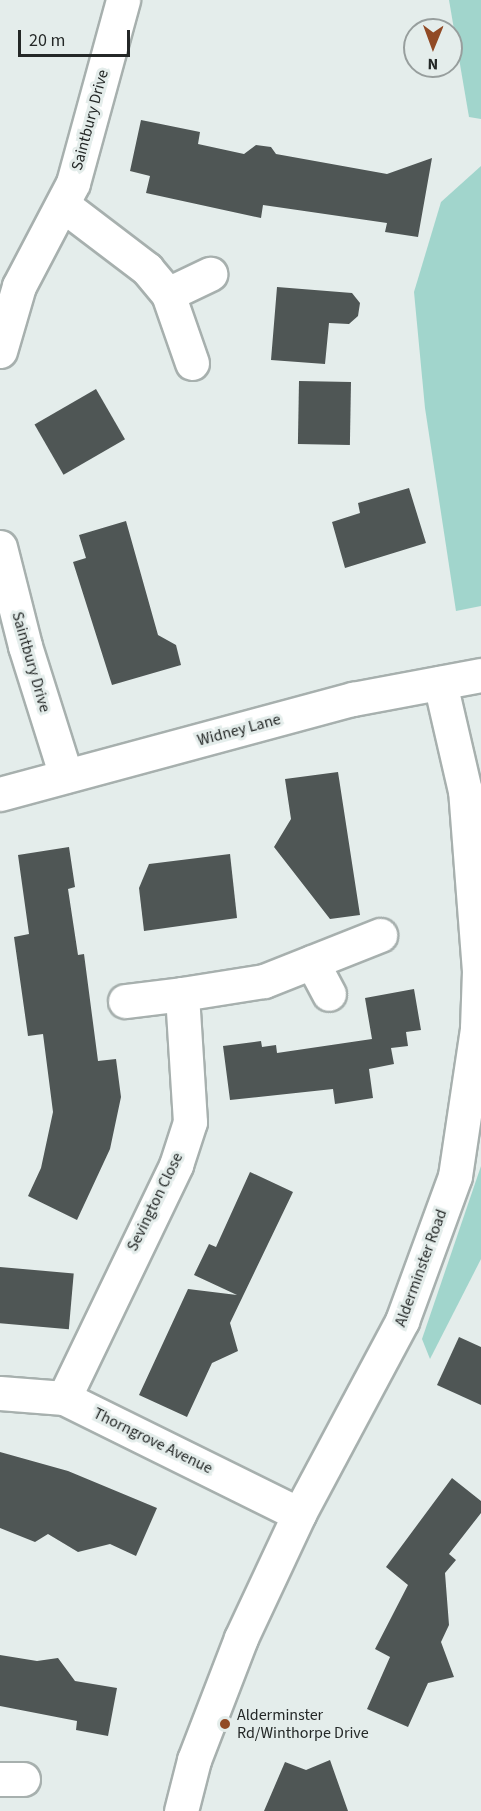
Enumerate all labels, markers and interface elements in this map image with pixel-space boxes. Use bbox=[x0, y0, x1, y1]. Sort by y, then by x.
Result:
scale bar bbox=[21, 18, 134, 56]
north arrow bbox=[403, 18, 463, 78]
text: 20 m bbox=[29, 28, 65, 53]
text: N bbox=[427, 53, 438, 75]
street label: Saintbury Drive bbox=[67, 67, 113, 173]
street label: Saintbury Drive bbox=[7, 610, 55, 714]
street label: Widney Lane bbox=[195, 710, 283, 750]
street label: Sevington Close bbox=[123, 1150, 187, 1254]
street label: Alderminster Road bbox=[391, 1207, 451, 1329]
street label: Thorngrove Avenue bbox=[90, 1404, 216, 1478]
place label: Alderminster Rd/Winthorpe Drive bbox=[237, 1705, 369, 1743]
marker: Alderminster Rd/Winthorpe Drive bbox=[218, 1717, 232, 1731]

